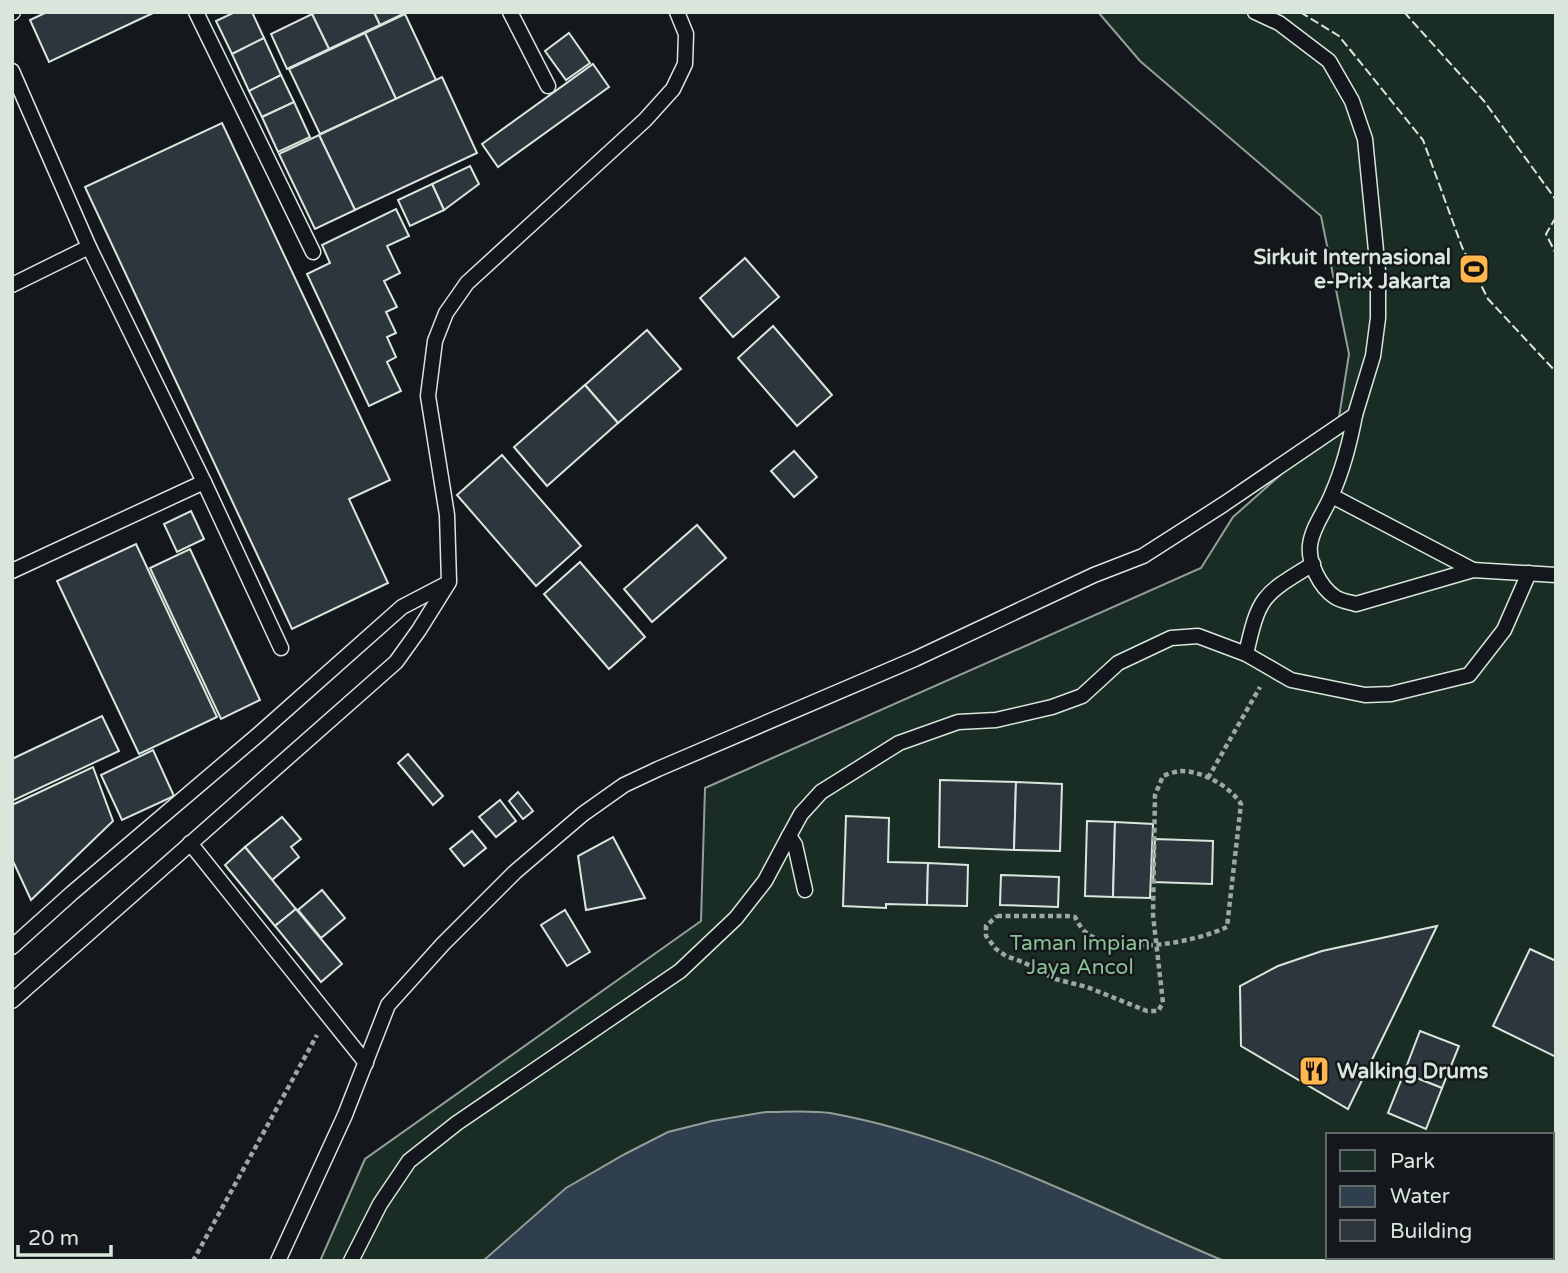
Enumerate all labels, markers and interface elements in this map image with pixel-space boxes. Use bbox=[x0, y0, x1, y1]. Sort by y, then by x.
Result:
place label: Sirkuit Internasional e-Prix Jakarta bbox=[1253, 245, 1451, 294]
sports icon: Sirkuit Internasional e-Prix Jakarta bbox=[1457, 252, 1491, 286]
park label: Taman Impian Jaya Ancol bbox=[1010, 931, 1150, 980]
restaurant icon: Walking Drums bbox=[1297, 1054, 1331, 1088]
place label: Walking Drums bbox=[1337, 1059, 1488, 1084]
legend bbox=[1326, 1133, 1554, 1259]
text: Park bbox=[1390, 1149, 1435, 1174]
text: Water bbox=[1390, 1184, 1450, 1209]
scale bar bbox=[18, 1214, 110, 1258]
text: Building bbox=[1390, 1219, 1472, 1244]
text: 20 m bbox=[28, 1226, 79, 1251]

